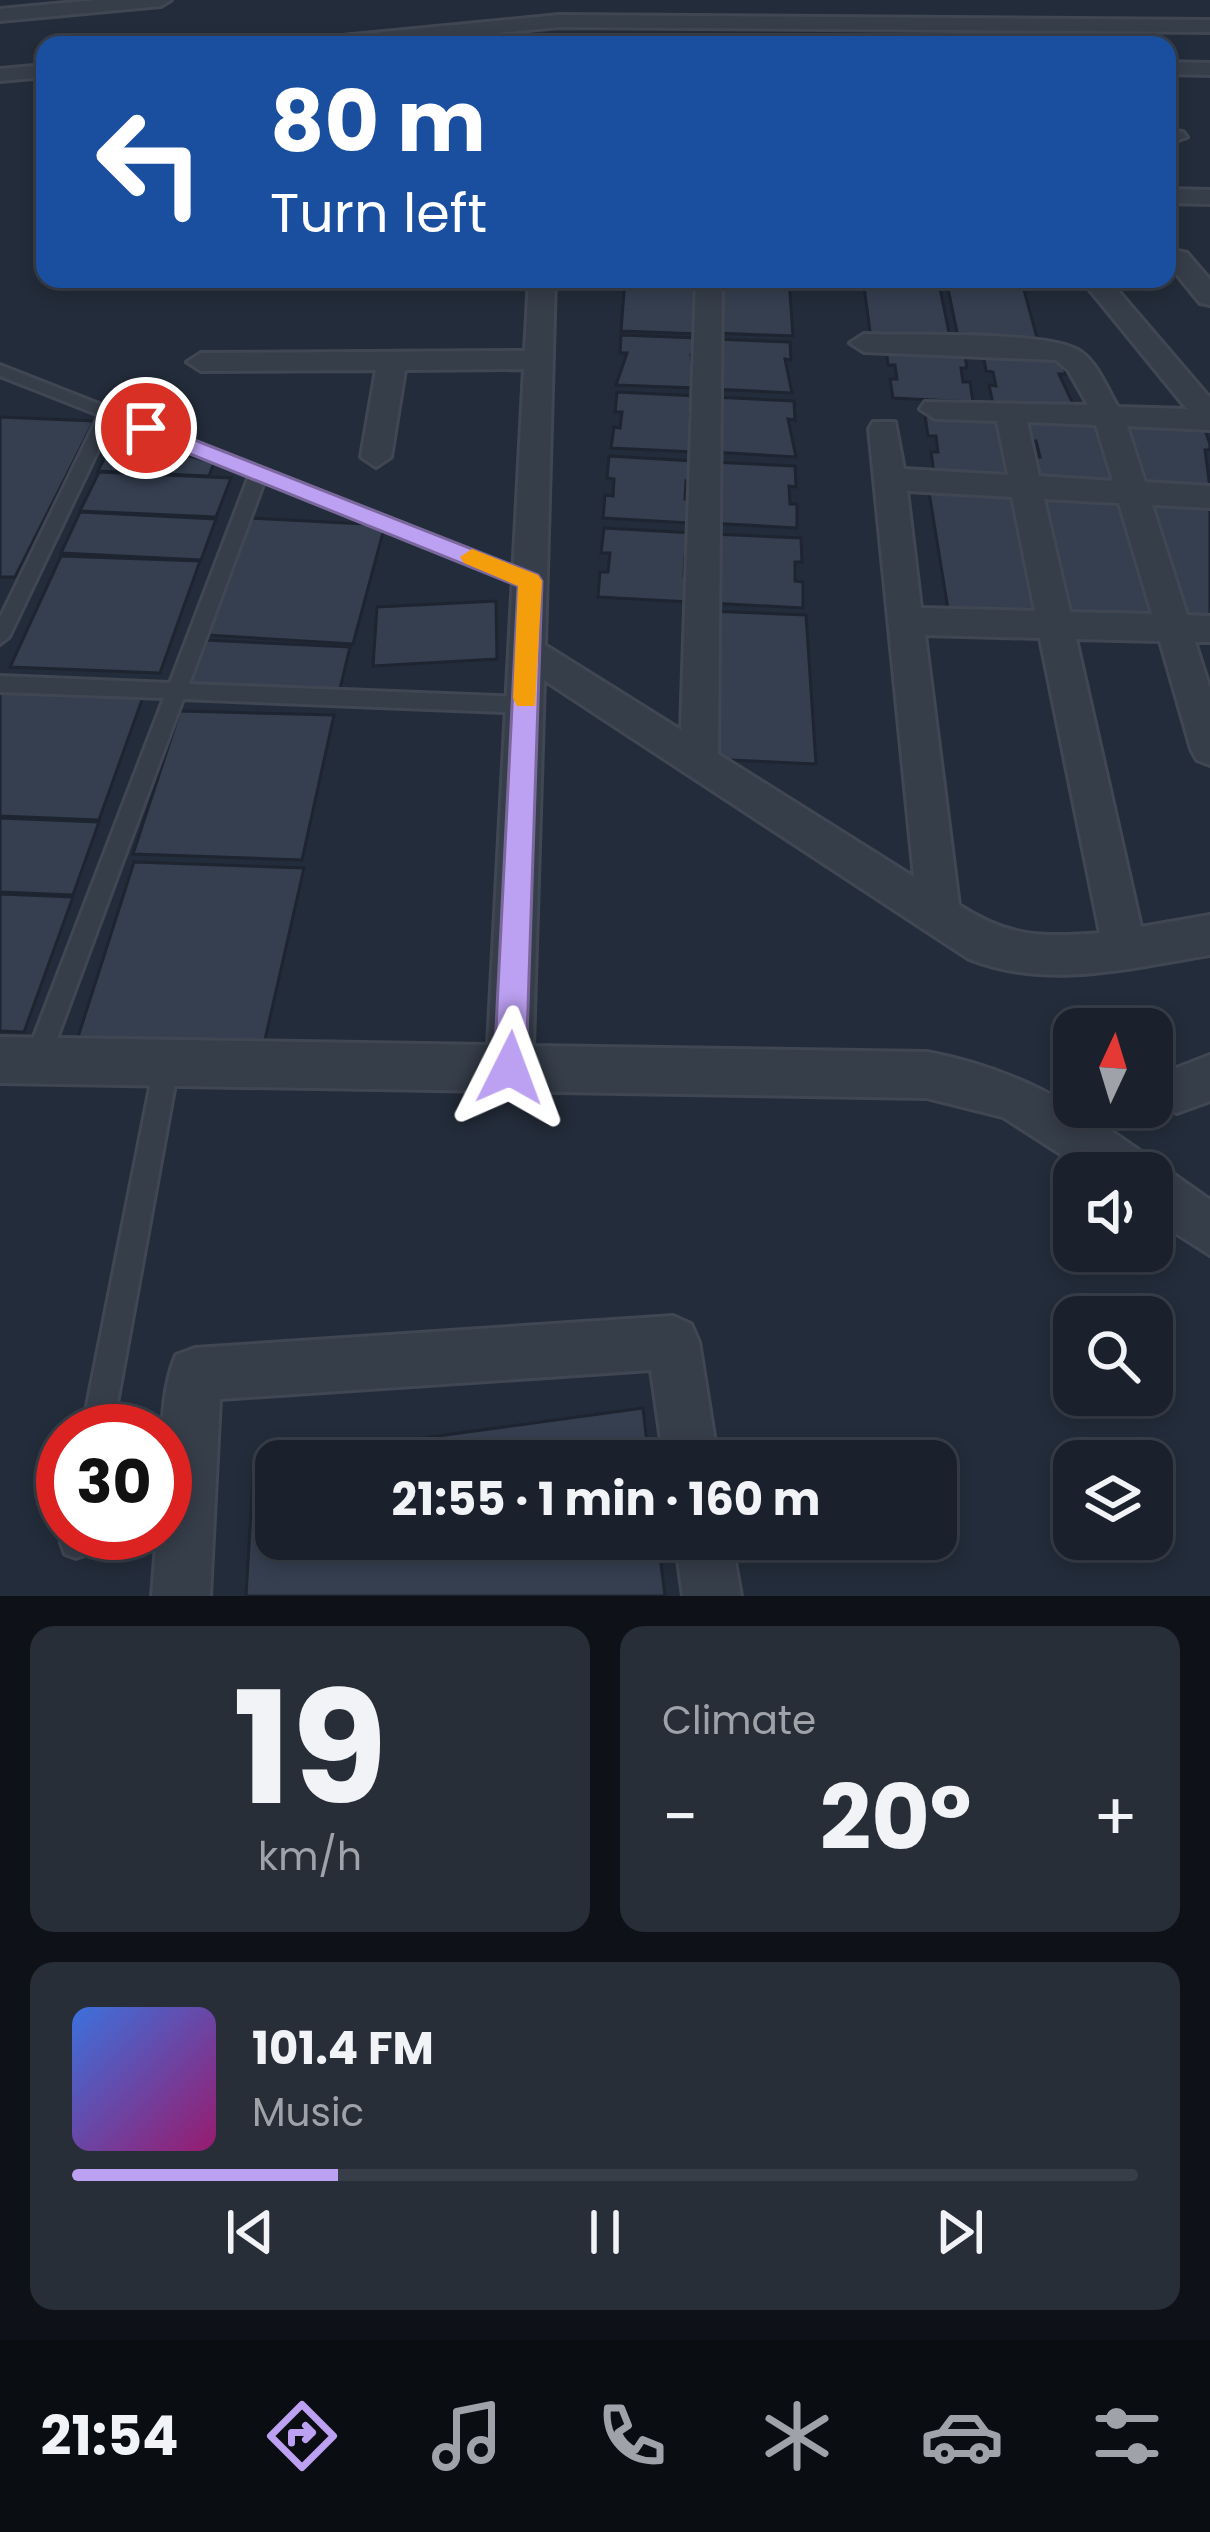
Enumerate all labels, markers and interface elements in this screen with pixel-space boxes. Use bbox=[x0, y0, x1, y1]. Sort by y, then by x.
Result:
text: 80 m bbox=[270, 63, 486, 180]
icon: left bbox=[72, 84, 228, 240]
text: Turn left bbox=[270, 175, 487, 251]
pin bbox=[95, 377, 197, 479]
icon: arrive bbox=[113, 395, 179, 461]
position arrow bbox=[447, 1005, 573, 1131]
north arrow bbox=[1053, 1008, 1173, 1128]
map controls bbox=[1053, 1008, 1173, 1560]
button: sound bbox=[1053, 1152, 1173, 1272]
button: search bbox=[1053, 1296, 1173, 1416]
speed limit sign: 30 bbox=[36, 1404, 192, 1560]
button: layers bbox=[1053, 1440, 1173, 1560]
text: 21:55 · 1 min · 160 m bbox=[392, 1468, 820, 1531]
text: 19 bbox=[233, 1639, 387, 1858]
text: Climate bbox=[662, 1693, 816, 1748]
text: 20° bbox=[820, 1754, 972, 1881]
text: − bbox=[662, 1771, 698, 1863]
text: + bbox=[1093, 1771, 1138, 1863]
text: km/h bbox=[258, 1829, 362, 1884]
text: 101.4 FM bbox=[252, 2017, 434, 2080]
text: Music bbox=[252, 2085, 364, 2140]
icon: previous bbox=[217, 2199, 283, 2265]
icon: pause bbox=[572, 2199, 638, 2265]
icon: next bbox=[927, 2199, 993, 2265]
icon: directions bbox=[260, 2394, 344, 2478]
icon: music bbox=[425, 2394, 509, 2478]
icon: phone bbox=[590, 2394, 674, 2478]
icon: climate bbox=[755, 2394, 839, 2478]
icon: car bbox=[920, 2394, 1004, 2478]
icon: filters bbox=[1085, 2394, 1169, 2478]
text: 21:54 bbox=[41, 2398, 179, 2474]

